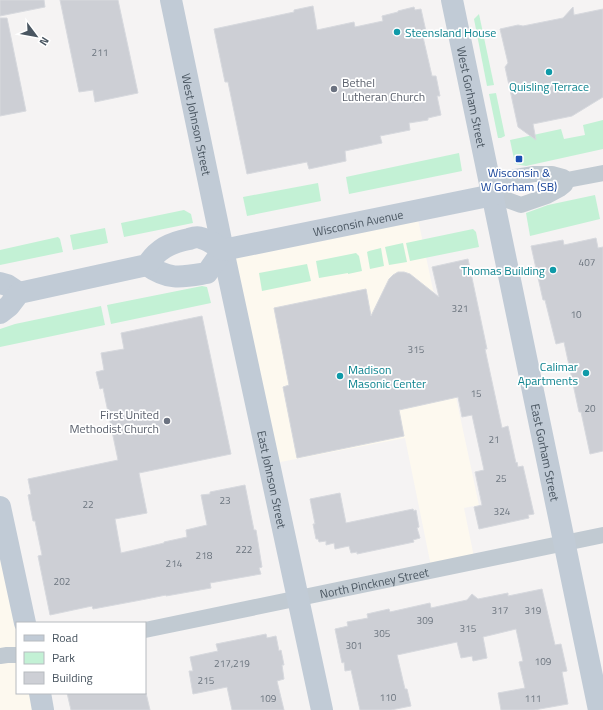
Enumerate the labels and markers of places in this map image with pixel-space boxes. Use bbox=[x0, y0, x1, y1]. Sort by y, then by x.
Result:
place label: Steensland House bbox=[405, 23, 496, 42]
marker: Steensland House bbox=[392, 27, 402, 37]
marker: Quisling Terrace bbox=[544, 67, 554, 77]
place label: Bethel Lutheran Church bbox=[342, 73, 425, 106]
place label: Quisling Terrace bbox=[509, 77, 589, 96]
marker: Bethel Lutheran Church bbox=[329, 84, 339, 94]
marker: Wisconsin & W Gorham (SB) bbox=[514, 154, 524, 164]
place label: Wisconsin & W Gorham (SB) bbox=[481, 163, 557, 196]
place label: Thomas Building bbox=[461, 261, 545, 280]
marker: Thomas Building bbox=[548, 265, 558, 275]
place label: Calimar Apartments bbox=[518, 357, 578, 390]
place label: Madison Masonic Center bbox=[348, 360, 426, 393]
marker: Calimar Apartments bbox=[581, 368, 591, 378]
marker: Madison Masonic Center bbox=[335, 371, 345, 381]
place label: First United Methodist Church bbox=[70, 405, 159, 438]
marker: First United Methodist Church bbox=[162, 416, 172, 426]

